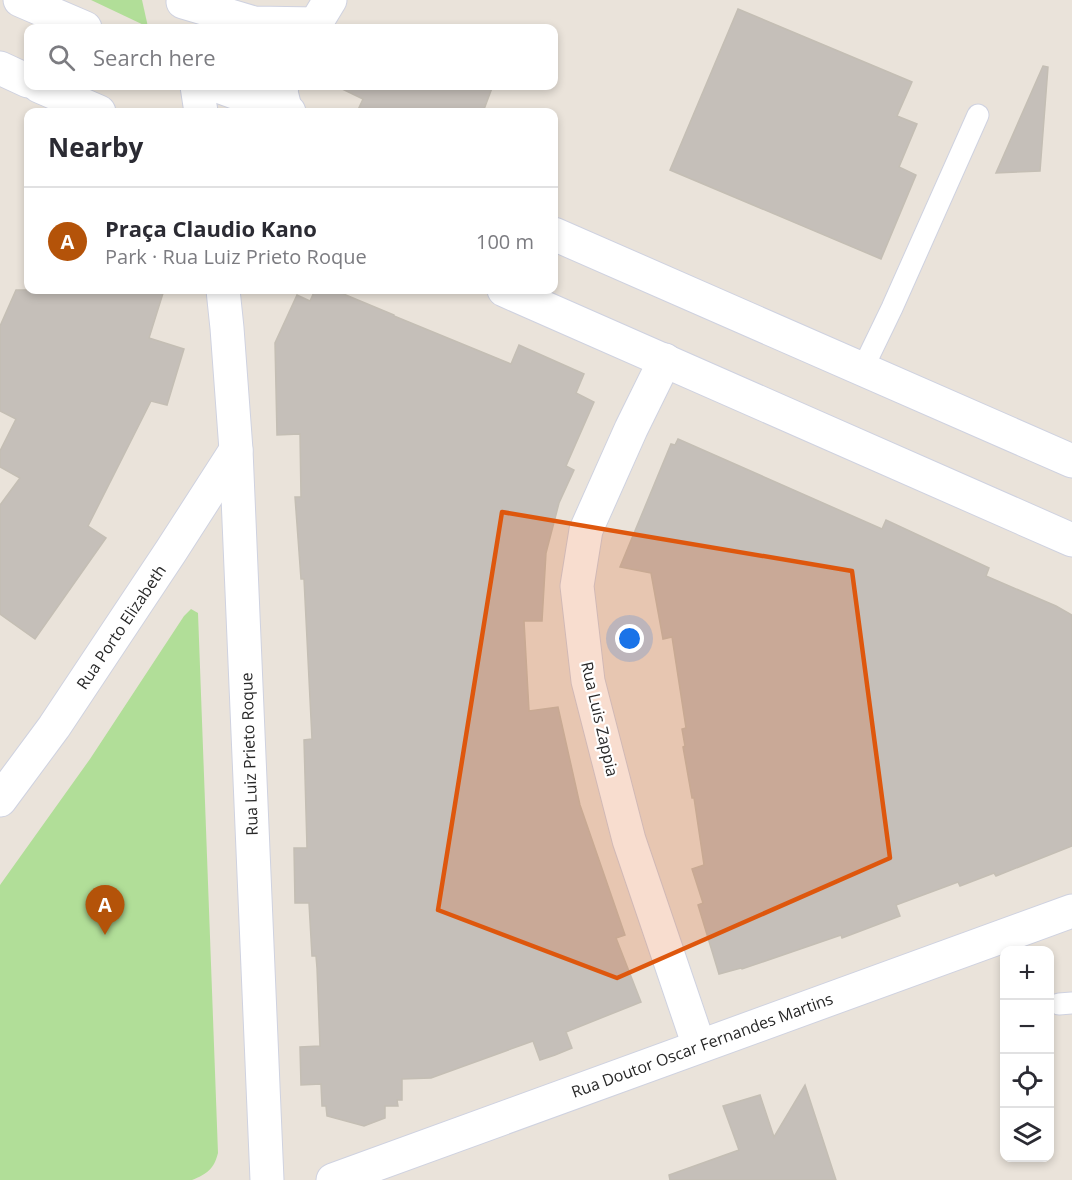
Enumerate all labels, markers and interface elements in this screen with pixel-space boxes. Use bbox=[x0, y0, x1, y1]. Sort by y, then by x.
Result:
search box bbox=[24, 24, 558, 90]
icon: search bbox=[45, 41, 78, 74]
text: Search here bbox=[93, 42, 216, 72]
text: Nearby bbox=[48, 129, 143, 165]
text: Praça Claudio Kano bbox=[105, 213, 317, 243]
text: A bbox=[61, 228, 74, 255]
text: 100 m bbox=[476, 228, 534, 255]
text: Park · Rua Luiz Prieto Roque bbox=[105, 243, 367, 270]
street label: Rua Porto Elizabeth bbox=[71, 560, 171, 694]
your location bbox=[615, 624, 644, 653]
street label: Rua Luis Zappia bbox=[576, 659, 624, 779]
street label: Rua Luiz Prieto Roque bbox=[235, 672, 263, 836]
pin: A bbox=[86, 886, 124, 935]
map controls bbox=[1000, 946, 1054, 1162]
button: + bbox=[1000, 946, 1054, 1000]
street label: Rua Doutor Oscar Fernandes Martins bbox=[568, 987, 836, 1103]
button: − bbox=[1000, 1000, 1054, 1054]
button: locate bbox=[1000, 1054, 1054, 1108]
button: layers bbox=[1000, 1108, 1054, 1162]

